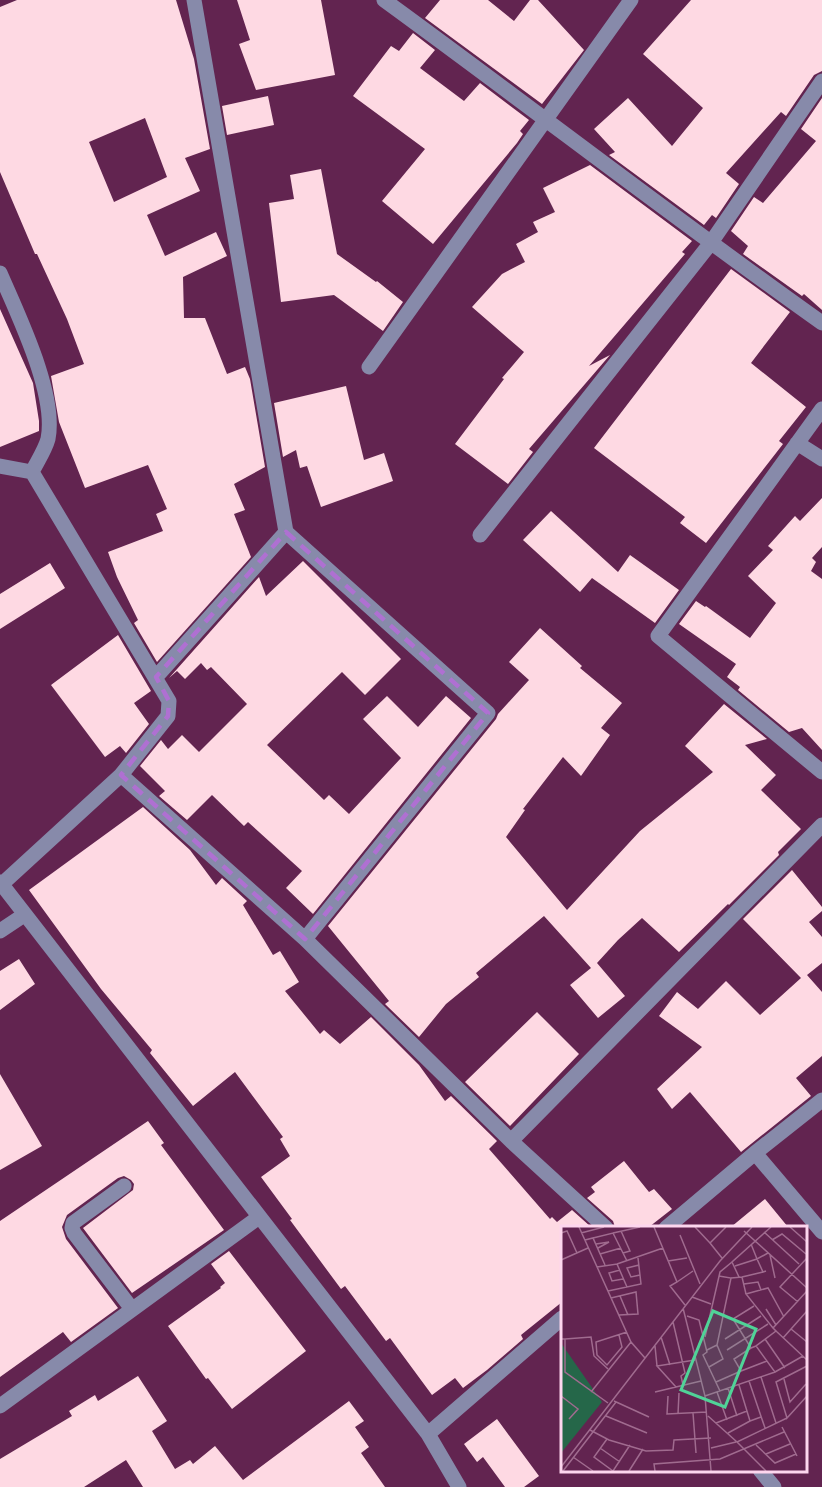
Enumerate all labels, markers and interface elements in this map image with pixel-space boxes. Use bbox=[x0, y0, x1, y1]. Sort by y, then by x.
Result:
inset map bbox=[561, 1226, 807, 1472]

